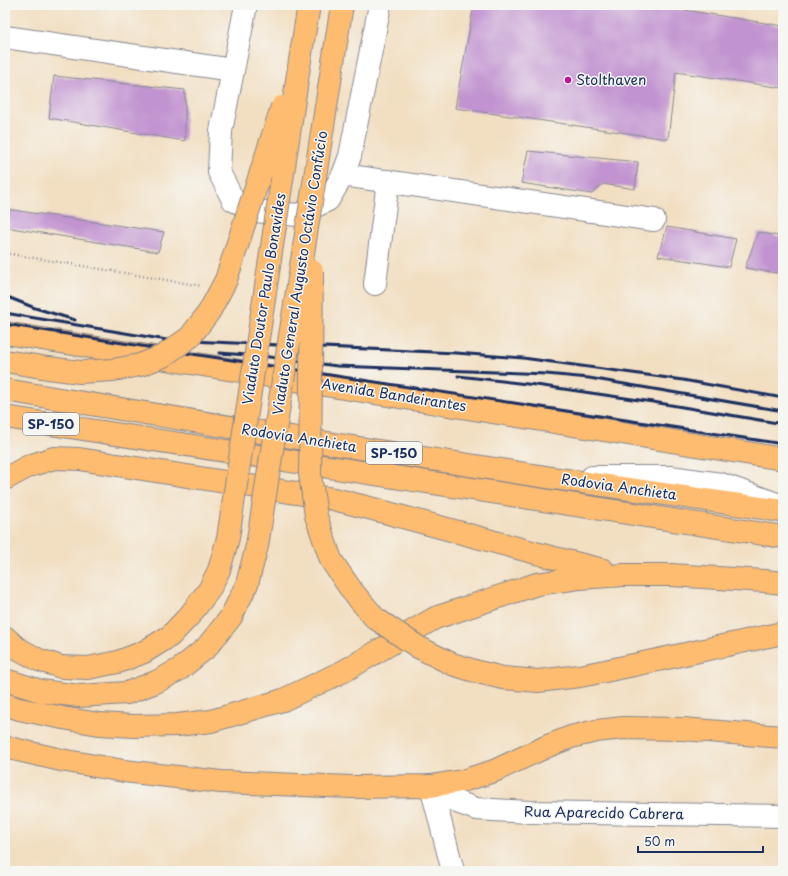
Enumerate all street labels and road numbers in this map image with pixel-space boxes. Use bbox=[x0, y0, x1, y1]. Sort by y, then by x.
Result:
street label: Viaduto General Augusto Octávio Confúcio bbox=[267, 129, 332, 417]
street label: Viaduto Doutor Paulo Bonavides bbox=[236, 192, 291, 406]
street label: Avenida Bandeirantes bbox=[320, 373, 468, 416]
road number: SP-150 bbox=[23, 413, 79, 435]
street label: Rodovia Anchieta bbox=[240, 418, 359, 457]
road number: SP-150 bbox=[366, 442, 422, 464]
street label: Rodovia Anchieta bbox=[560, 468, 679, 505]
street label: Rua Aparecido Cabrera bbox=[524, 801, 685, 824]

